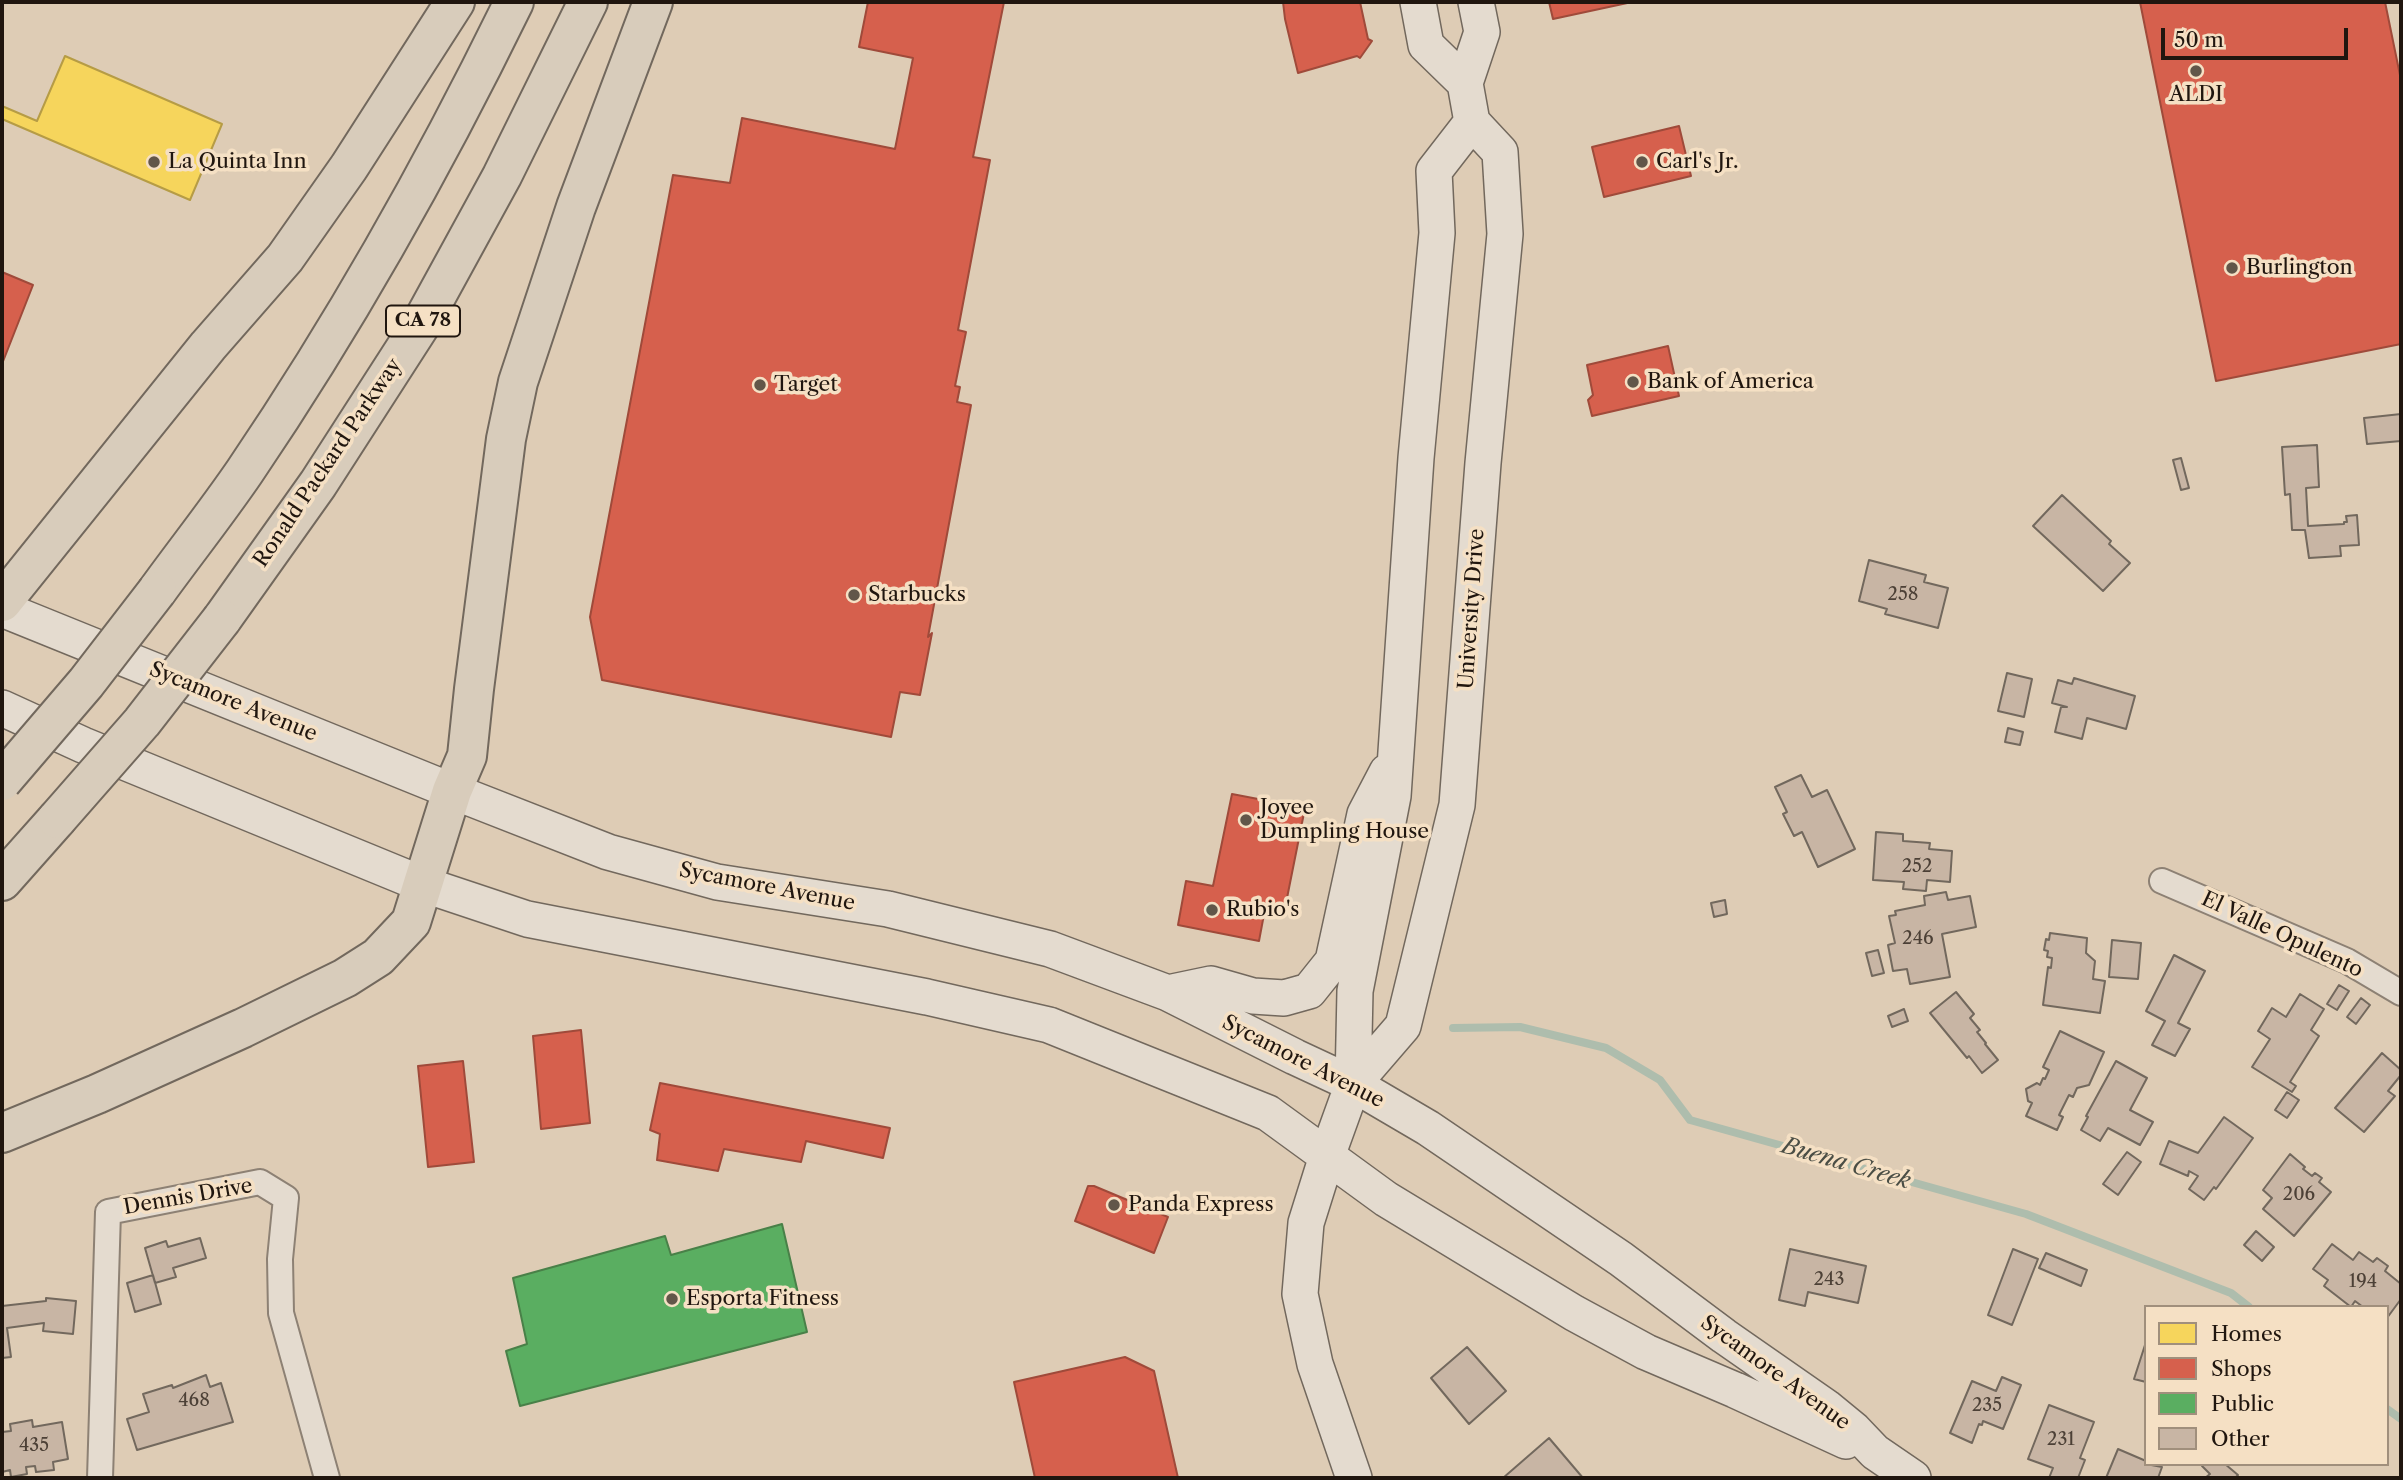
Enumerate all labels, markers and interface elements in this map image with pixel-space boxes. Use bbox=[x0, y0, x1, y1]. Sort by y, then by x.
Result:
scale bar bbox=[2165, 14, 2352, 58]
text: 50 m bbox=[2174, 27, 2224, 52]
marker: ALDI bbox=[2188, 63, 2204, 79]
place label: ALDI bbox=[2169, 82, 2223, 108]
place label: La Quinta Inn bbox=[168, 149, 307, 175]
place label: Carl's Jr. bbox=[1656, 149, 1739, 175]
marker: La Quinta Inn bbox=[146, 154, 162, 170]
marker: Carl's Jr. bbox=[1634, 154, 1650, 170]
place label: Burlington bbox=[2246, 255, 2353, 281]
marker: Burlington bbox=[2224, 260, 2240, 276]
road number: CA 78 bbox=[386, 306, 460, 336]
street label: Ronald Packard Parkway bbox=[249, 354, 407, 572]
place label: Bank of America bbox=[1647, 369, 1814, 395]
place label: Target bbox=[774, 372, 838, 398]
marker: Bank of America bbox=[1625, 374, 1641, 390]
marker: Target bbox=[752, 377, 768, 393]
street label: University Drive bbox=[1454, 528, 1490, 690]
place label: Starbucks bbox=[868, 582, 966, 608]
house number: 258 bbox=[1888, 584, 1918, 606]
marker: Starbucks bbox=[846, 587, 862, 603]
street label: Sycamore Avenue bbox=[145, 657, 321, 747]
place label: Joyee Dumpling House bbox=[1260, 795, 1429, 845]
marker: Joyee Dumpling House bbox=[1238, 812, 1254, 828]
house number: 252 bbox=[1902, 856, 1932, 878]
street label: Sycamore Avenue bbox=[677, 858, 857, 916]
street label: El Valle Opulento bbox=[2197, 887, 2367, 983]
place label: Rubio's bbox=[1226, 897, 1299, 923]
marker: Rubio's bbox=[1204, 902, 1220, 918]
house number: 246 bbox=[1902, 928, 1934, 950]
street label: Sycamore Avenue bbox=[1218, 1010, 1388, 1114]
water label: Buena Creek bbox=[1778, 1132, 1914, 1196]
street label: Dennis Drive bbox=[121, 1173, 255, 1221]
house number: 206 bbox=[2283, 1184, 2315, 1206]
place label: Panda Express bbox=[1128, 1192, 1274, 1218]
marker: Panda Express bbox=[1106, 1197, 1122, 1213]
house number: 243 bbox=[1814, 1269, 1844, 1291]
house number: 194 bbox=[2349, 1271, 2377, 1293]
place label: Esporta Fitness bbox=[686, 1286, 839, 1312]
marker: Esporta Fitness bbox=[664, 1291, 680, 1307]
legend bbox=[2144, 1305, 2389, 1466]
street label: Sycamore Avenue bbox=[1695, 1310, 1855, 1436]
text: Homes bbox=[2211, 1321, 2282, 1346]
text: Shops bbox=[2211, 1356, 2272, 1381]
house number: 468 bbox=[178, 1390, 210, 1412]
text: Public bbox=[2211, 1391, 2274, 1416]
house number: 235 bbox=[1972, 1395, 2002, 1417]
text: Other bbox=[2211, 1426, 2270, 1451]
house number: 231 bbox=[2047, 1429, 2075, 1451]
house number: 435 bbox=[19, 1435, 49, 1457]

